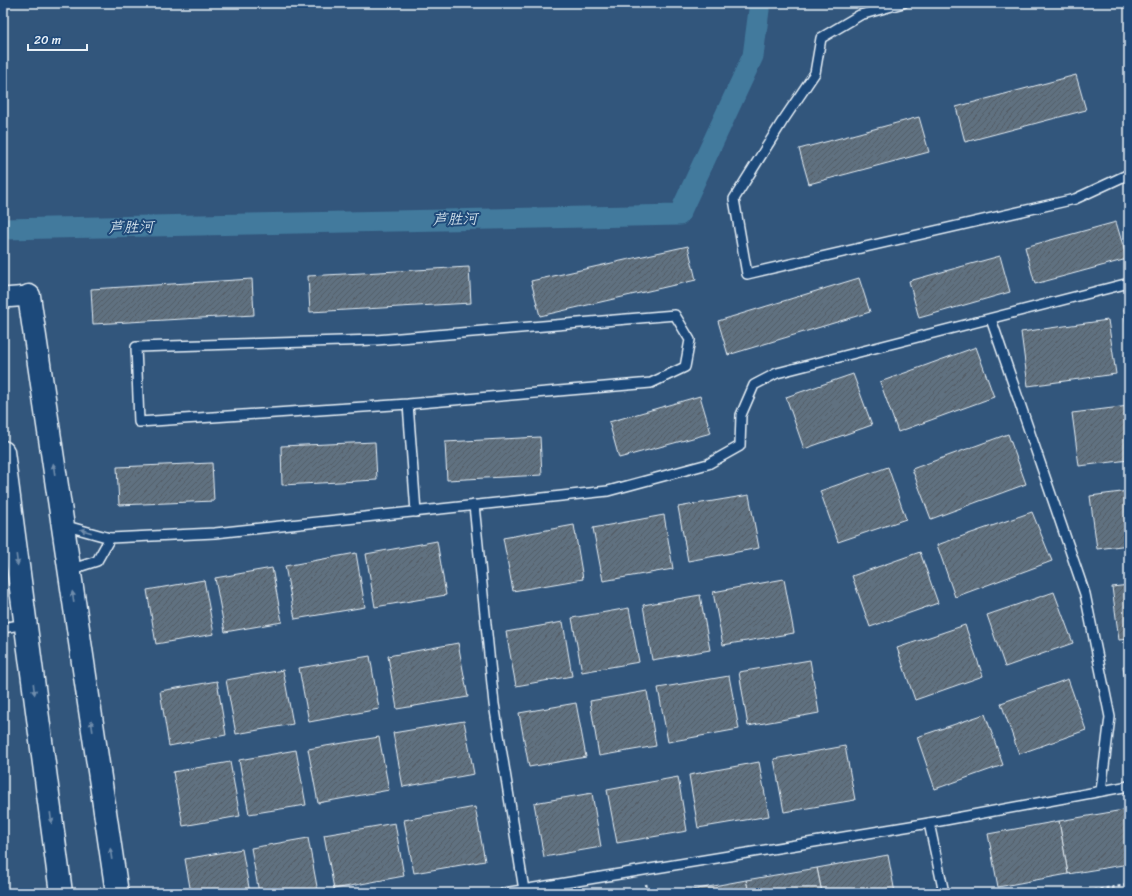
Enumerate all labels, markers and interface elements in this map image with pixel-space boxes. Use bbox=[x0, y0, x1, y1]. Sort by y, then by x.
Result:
scale bar bbox=[28, 26, 87, 52]
text: 20 m bbox=[34, 29, 61, 51]
water label: 芦胜河 bbox=[432, 206, 481, 232]
water label: 芦胜河 bbox=[108, 214, 157, 240]
one-way arrow bbox=[51, 463, 57, 475]
one-way arrow bbox=[80, 528, 93, 534]
one-way arrow bbox=[14, 554, 20, 566]
one-way arrow bbox=[70, 591, 76, 603]
one-way arrow bbox=[31, 683, 37, 695]
one-way arrow bbox=[89, 720, 95, 732]
one-way arrow bbox=[48, 812, 54, 824]
one-way arrow bbox=[108, 848, 114, 860]

